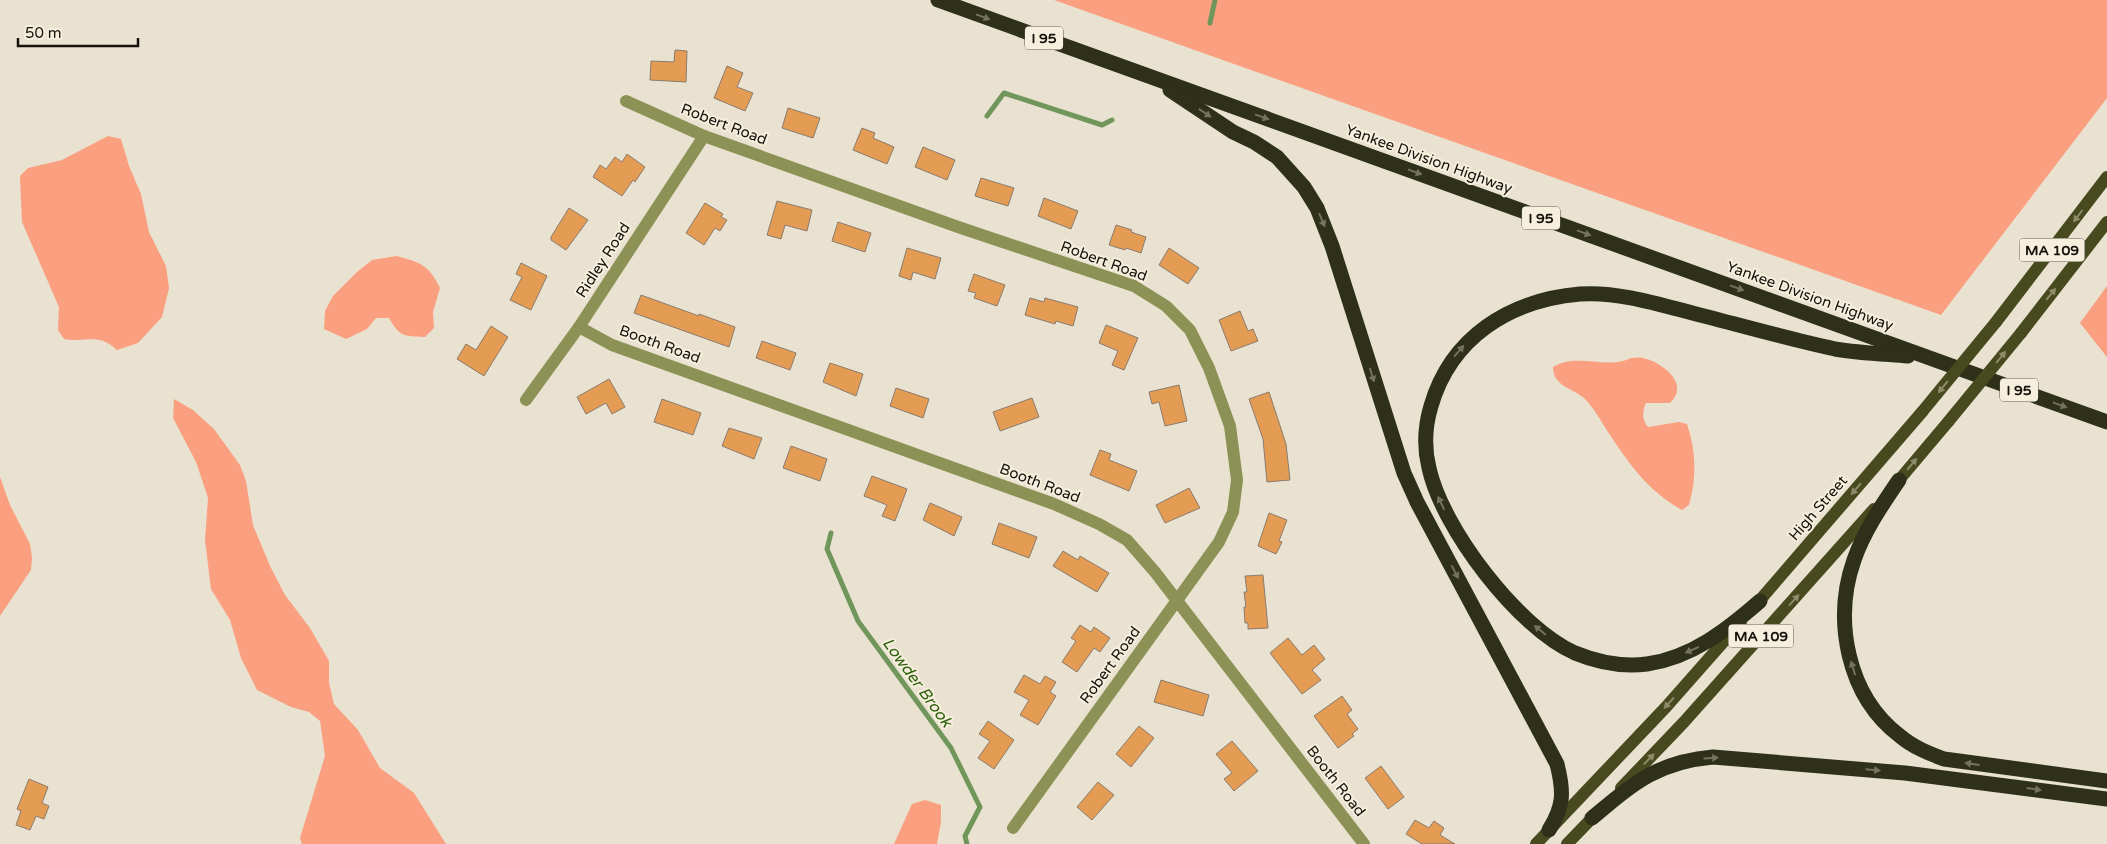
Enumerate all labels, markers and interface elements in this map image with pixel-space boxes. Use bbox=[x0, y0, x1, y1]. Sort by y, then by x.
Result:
one-way arrow bbox=[976, 14, 991, 21]
scale bar bbox=[18, 15, 138, 47]
text: 50 m bbox=[25, 24, 62, 42]
road number: I 95 bbox=[1025, 26, 1063, 49]
street label: Robert Road bbox=[678, 99, 770, 149]
one-way arrow bbox=[1199, 108, 1212, 118]
one-way arrow bbox=[1255, 113, 1270, 121]
street label: Yankee Division Highway bbox=[1343, 120, 1515, 198]
one-way arrow bbox=[1407, 169, 1422, 176]
road number: I 95 bbox=[1522, 207, 1560, 230]
one-way arrow bbox=[2073, 209, 2083, 223]
one-way arrow bbox=[1319, 213, 1327, 227]
street label: Ridley Road bbox=[572, 219, 634, 301]
one-way arrow bbox=[1577, 229, 1592, 237]
street label: Robert Road bbox=[1058, 237, 1150, 285]
road number: MA 109 bbox=[2020, 238, 2084, 262]
street label: Yankee Division Highway bbox=[1724, 257, 1896, 335]
one-way arrow bbox=[1730, 284, 1745, 292]
one-way arrow bbox=[2046, 288, 2057, 301]
street label: Booth Road bbox=[617, 321, 703, 367]
one-way arrow bbox=[1453, 345, 1465, 357]
one-way arrow bbox=[1995, 351, 2006, 363]
one-way arrow bbox=[1369, 367, 1377, 382]
road number: I 95 bbox=[2000, 378, 2038, 402]
one-way arrow bbox=[1938, 380, 1949, 393]
one-way arrow bbox=[2053, 401, 2068, 409]
one-way arrow bbox=[1907, 458, 1918, 471]
street label: Booth Road bbox=[997, 459, 1083, 507]
street label: High Street bbox=[1785, 472, 1851, 544]
one-way arrow bbox=[1851, 483, 1862, 495]
one-way arrow bbox=[1437, 496, 1445, 510]
one-way arrow bbox=[1451, 565, 1459, 579]
one-way arrow bbox=[1788, 594, 1800, 606]
street label: Robert Road bbox=[1076, 623, 1144, 707]
road number: MA 109 bbox=[1728, 624, 1794, 648]
one-way arrow bbox=[1534, 625, 1547, 636]
water label: Lowder Brook bbox=[878, 634, 957, 732]
one-way arrow bbox=[1685, 646, 1699, 654]
one-way arrow bbox=[1848, 660, 1856, 675]
one-way arrow bbox=[1663, 697, 1675, 709]
street label: Booth Road bbox=[1303, 742, 1369, 820]
one-way arrow bbox=[1643, 753, 1655, 765]
one-way arrow bbox=[1703, 753, 1719, 761]
one-way arrow bbox=[1964, 760, 1980, 768]
one-way arrow bbox=[1865, 766, 1881, 774]
one-way arrow bbox=[2026, 786, 2042, 794]

